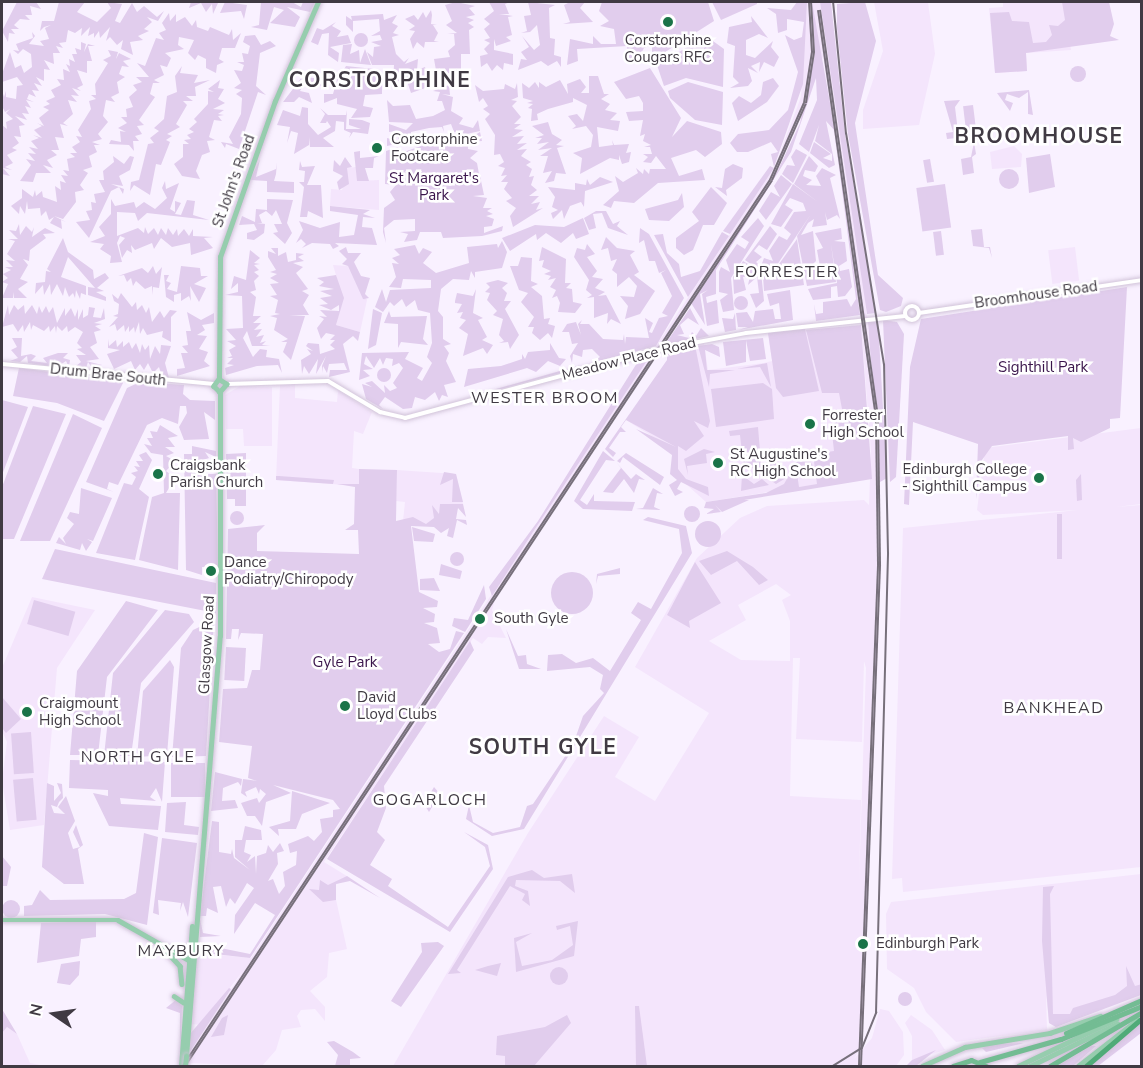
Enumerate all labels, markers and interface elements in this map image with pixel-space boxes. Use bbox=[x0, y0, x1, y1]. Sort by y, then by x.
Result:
marker: Corstorphine Cougars RFC bbox=[661, 15, 675, 29]
place label: Corstorphine Cougars RFC bbox=[624, 31, 712, 66]
district label: CORSTORPHINE bbox=[289, 67, 471, 93]
district label: BROOMHOUSE bbox=[955, 123, 1123, 149]
place label: Corstorphine Footcare bbox=[391, 130, 477, 165]
street label: St John's Road bbox=[209, 132, 259, 230]
marker: Corstorphine Footcare bbox=[368, 139, 386, 157]
park label: St Margaret's Park bbox=[389, 169, 479, 204]
district label: FORRESTER bbox=[735, 262, 839, 282]
street label: Broomhouse Road bbox=[973, 277, 1099, 313]
street label: Meadow Place Road bbox=[560, 334, 698, 384]
park label: Sighthill Park bbox=[998, 359, 1088, 377]
street label: Drum Brae South bbox=[49, 360, 167, 390]
district label: WESTER BROOM bbox=[471, 388, 619, 408]
place label: Forrester High School bbox=[822, 406, 904, 441]
marker: Forrester High School bbox=[803, 417, 817, 431]
place label: St Augustine's RC High School bbox=[730, 445, 836, 480]
place label: Craigsbank Parish Church bbox=[170, 456, 263, 491]
marker: St Augustine's RC High School bbox=[711, 456, 725, 470]
place label: Edinburgh College - Sighthill Campus bbox=[902, 460, 1027, 495]
marker: Craigsbank Parish Church bbox=[151, 467, 165, 481]
marker: Edinburgh College - Sighthill Campus bbox=[1032, 471, 1046, 485]
place label: Dance Podiatry/Chiropody bbox=[224, 553, 353, 588]
marker: Dance Podiatry/Chiropody bbox=[202, 562, 220, 580]
street label: Glasgow Road bbox=[195, 595, 219, 695]
marker: South Gyle bbox=[471, 610, 489, 628]
place label: South Gyle bbox=[494, 610, 569, 628]
park label: Gyle Park bbox=[313, 654, 377, 672]
place label: David Lloyd Clubs bbox=[357, 688, 437, 723]
place label: Craigmount High School bbox=[39, 694, 121, 729]
district label: BANKHEAD bbox=[1003, 698, 1105, 718]
marker: David Lloyd Clubs bbox=[338, 699, 352, 713]
marker: Craigmount High School bbox=[20, 705, 34, 719]
district label: SOUTH GYLE bbox=[469, 734, 617, 760]
district label: NORTH GYLE bbox=[81, 747, 195, 767]
district label: GOGARLOCH bbox=[373, 790, 487, 810]
marker: Edinburgh Park bbox=[854, 935, 872, 953]
place label: Edinburgh Park bbox=[876, 935, 979, 953]
district label: MAYBURY bbox=[137, 941, 225, 961]
north arrow bbox=[24, 984, 84, 1044]
text: N bbox=[24, 1002, 49, 1018]

